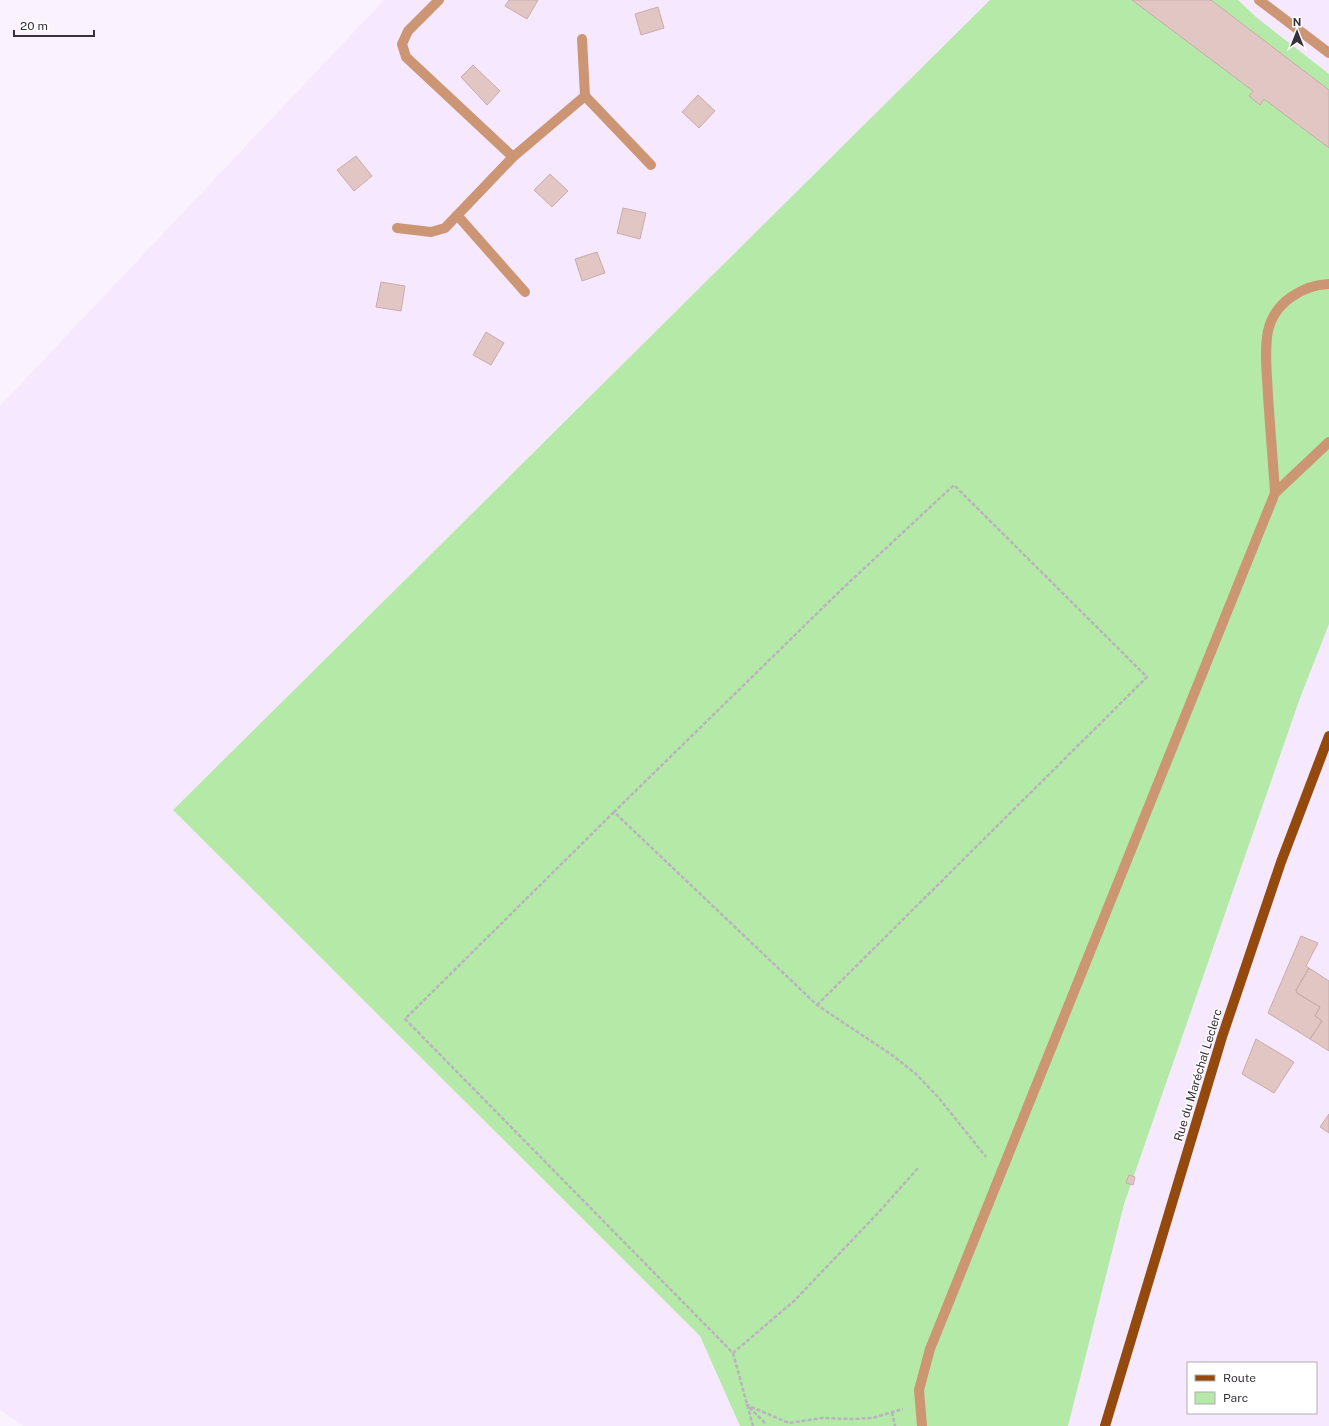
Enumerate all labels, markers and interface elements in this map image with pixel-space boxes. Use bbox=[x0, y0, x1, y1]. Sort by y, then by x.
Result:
scale bar bbox=[14, 12, 94, 38]
north arrow bbox=[1277, 12, 1317, 52]
text: N bbox=[1293, 16, 1301, 28]
text: 20 m bbox=[20, 19, 48, 33]
street label: Rue du Maréchal Leclerc bbox=[1171, 1007, 1225, 1143]
legend bbox=[1187, 1362, 1317, 1414]
text: Route bbox=[1223, 1371, 1256, 1385]
text: Parc bbox=[1223, 1391, 1248, 1405]

